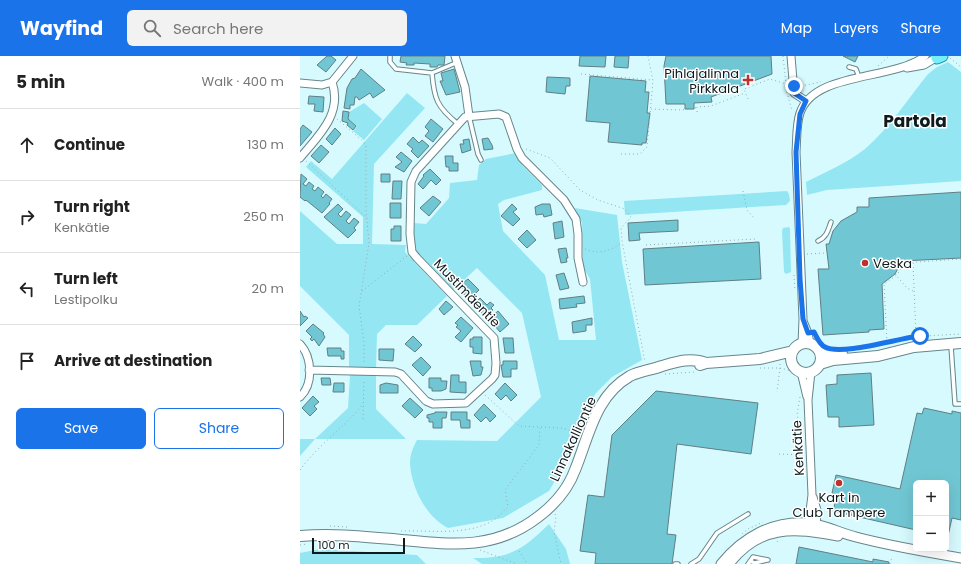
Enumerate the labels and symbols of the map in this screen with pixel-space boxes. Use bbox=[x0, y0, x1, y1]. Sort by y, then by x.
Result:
place label: Pihlajalinna Pirkkala bbox=[664, 64, 739, 98]
marker: Pihlajalinna Pirkkala bbox=[742, 74, 754, 86]
route end bbox=[785, 77, 803, 95]
district label: Partola bbox=[883, 109, 947, 133]
street label: Mustimäentie bbox=[429, 254, 505, 332]
place label: Veska bbox=[873, 254, 912, 273]
marker: Veska bbox=[860, 258, 870, 268]
route start bbox=[911, 327, 929, 345]
street label: Linnakalliontie bbox=[545, 393, 601, 485]
street label: Kenkätie bbox=[787, 420, 809, 476]
marker: Kart in Club Tampere bbox=[834, 478, 844, 488]
place label: Kart in Club Tampere bbox=[793, 488, 885, 522]
scale bar bbox=[312, 536, 405, 555]

